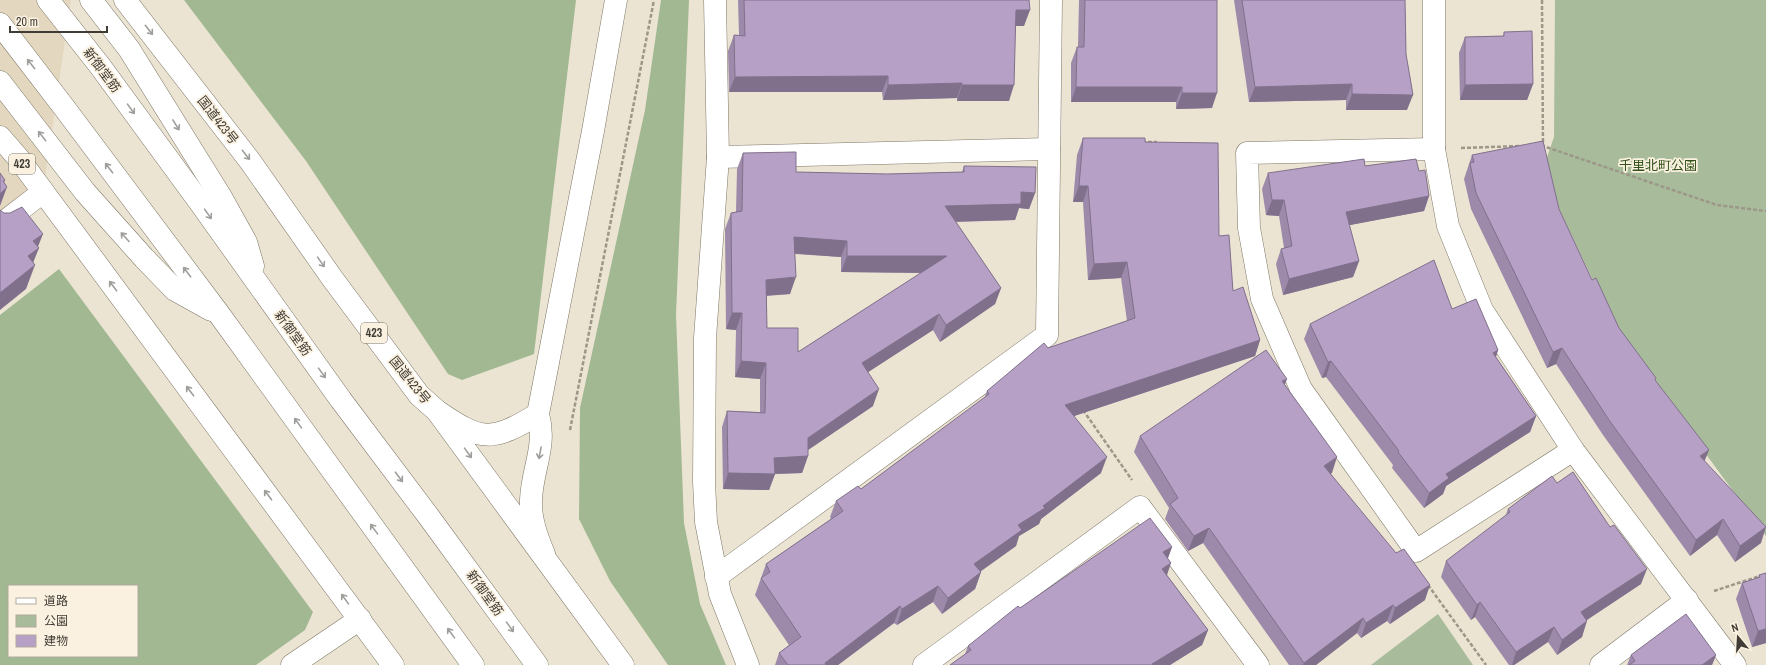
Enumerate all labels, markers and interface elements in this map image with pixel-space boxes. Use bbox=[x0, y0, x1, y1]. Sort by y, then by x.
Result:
scale bar bbox=[10, 8, 107, 34]
text: 20 m bbox=[16, 14, 38, 30]
one-way arrow bbox=[145, 25, 153, 36]
street label: 新御堂筋 bbox=[80, 44, 124, 96]
one-way arrow bbox=[26, 59, 35, 70]
street label: 国道423号 bbox=[194, 92, 242, 148]
one-way arrow bbox=[127, 104, 135, 115]
one-way arrow bbox=[172, 119, 180, 131]
one-way arrow bbox=[38, 131, 46, 142]
one-way arrow bbox=[241, 150, 250, 161]
road number: 423 bbox=[9, 154, 35, 174]
park label: 千里北町公園 bbox=[1619, 157, 1697, 174]
one-way arrow bbox=[105, 162, 113, 173]
one-way arrow bbox=[204, 208, 212, 219]
one-way arrow bbox=[121, 232, 130, 242]
one-way arrow bbox=[317, 256, 325, 267]
one-way arrow bbox=[183, 266, 191, 277]
one-way arrow bbox=[109, 281, 117, 292]
street label: 新御堂筋 bbox=[271, 307, 315, 359]
road number: 423 bbox=[361, 323, 387, 343]
street label: 国道423号 bbox=[386, 353, 434, 407]
one-way arrow bbox=[318, 367, 326, 378]
one-way arrow bbox=[186, 385, 195, 396]
one-way arrow bbox=[294, 418, 302, 429]
one-way arrow bbox=[536, 446, 544, 459]
one-way arrow bbox=[463, 448, 472, 459]
one-way arrow bbox=[395, 471, 404, 482]
one-way arrow bbox=[264, 490, 272, 501]
one-way arrow bbox=[370, 523, 378, 534]
street label: 新御堂筋 bbox=[463, 567, 507, 619]
legend bbox=[8, 585, 138, 657]
text: 道路 bbox=[44, 593, 68, 609]
one-way arrow bbox=[341, 594, 349, 605]
text: 公園 bbox=[44, 613, 68, 629]
north arrow bbox=[1718, 617, 1758, 657]
text: N bbox=[1730, 620, 1740, 635]
one-way arrow bbox=[505, 621, 514, 632]
one-way arrow bbox=[447, 628, 455, 639]
text: 建物 bbox=[44, 633, 68, 649]

